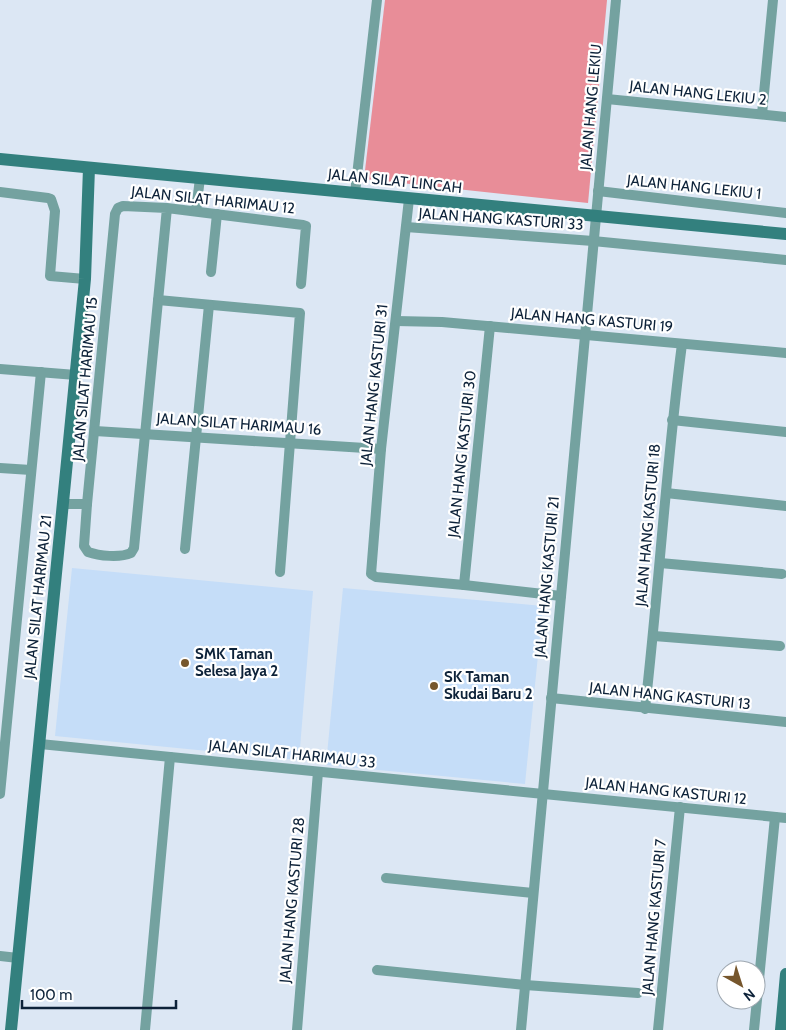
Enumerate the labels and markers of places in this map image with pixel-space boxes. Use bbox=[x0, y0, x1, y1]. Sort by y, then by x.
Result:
place label: SMK Taman Selesa Jaya 2 bbox=[195, 645, 278, 680]
marker: SMK Taman Selesa Jaya 2 bbox=[179, 657, 191, 669]
place label: SK Taman Skudai Baru 2 bbox=[444, 668, 533, 703]
marker: SK Taman Skudai Baru 2 bbox=[428, 680, 440, 692]

